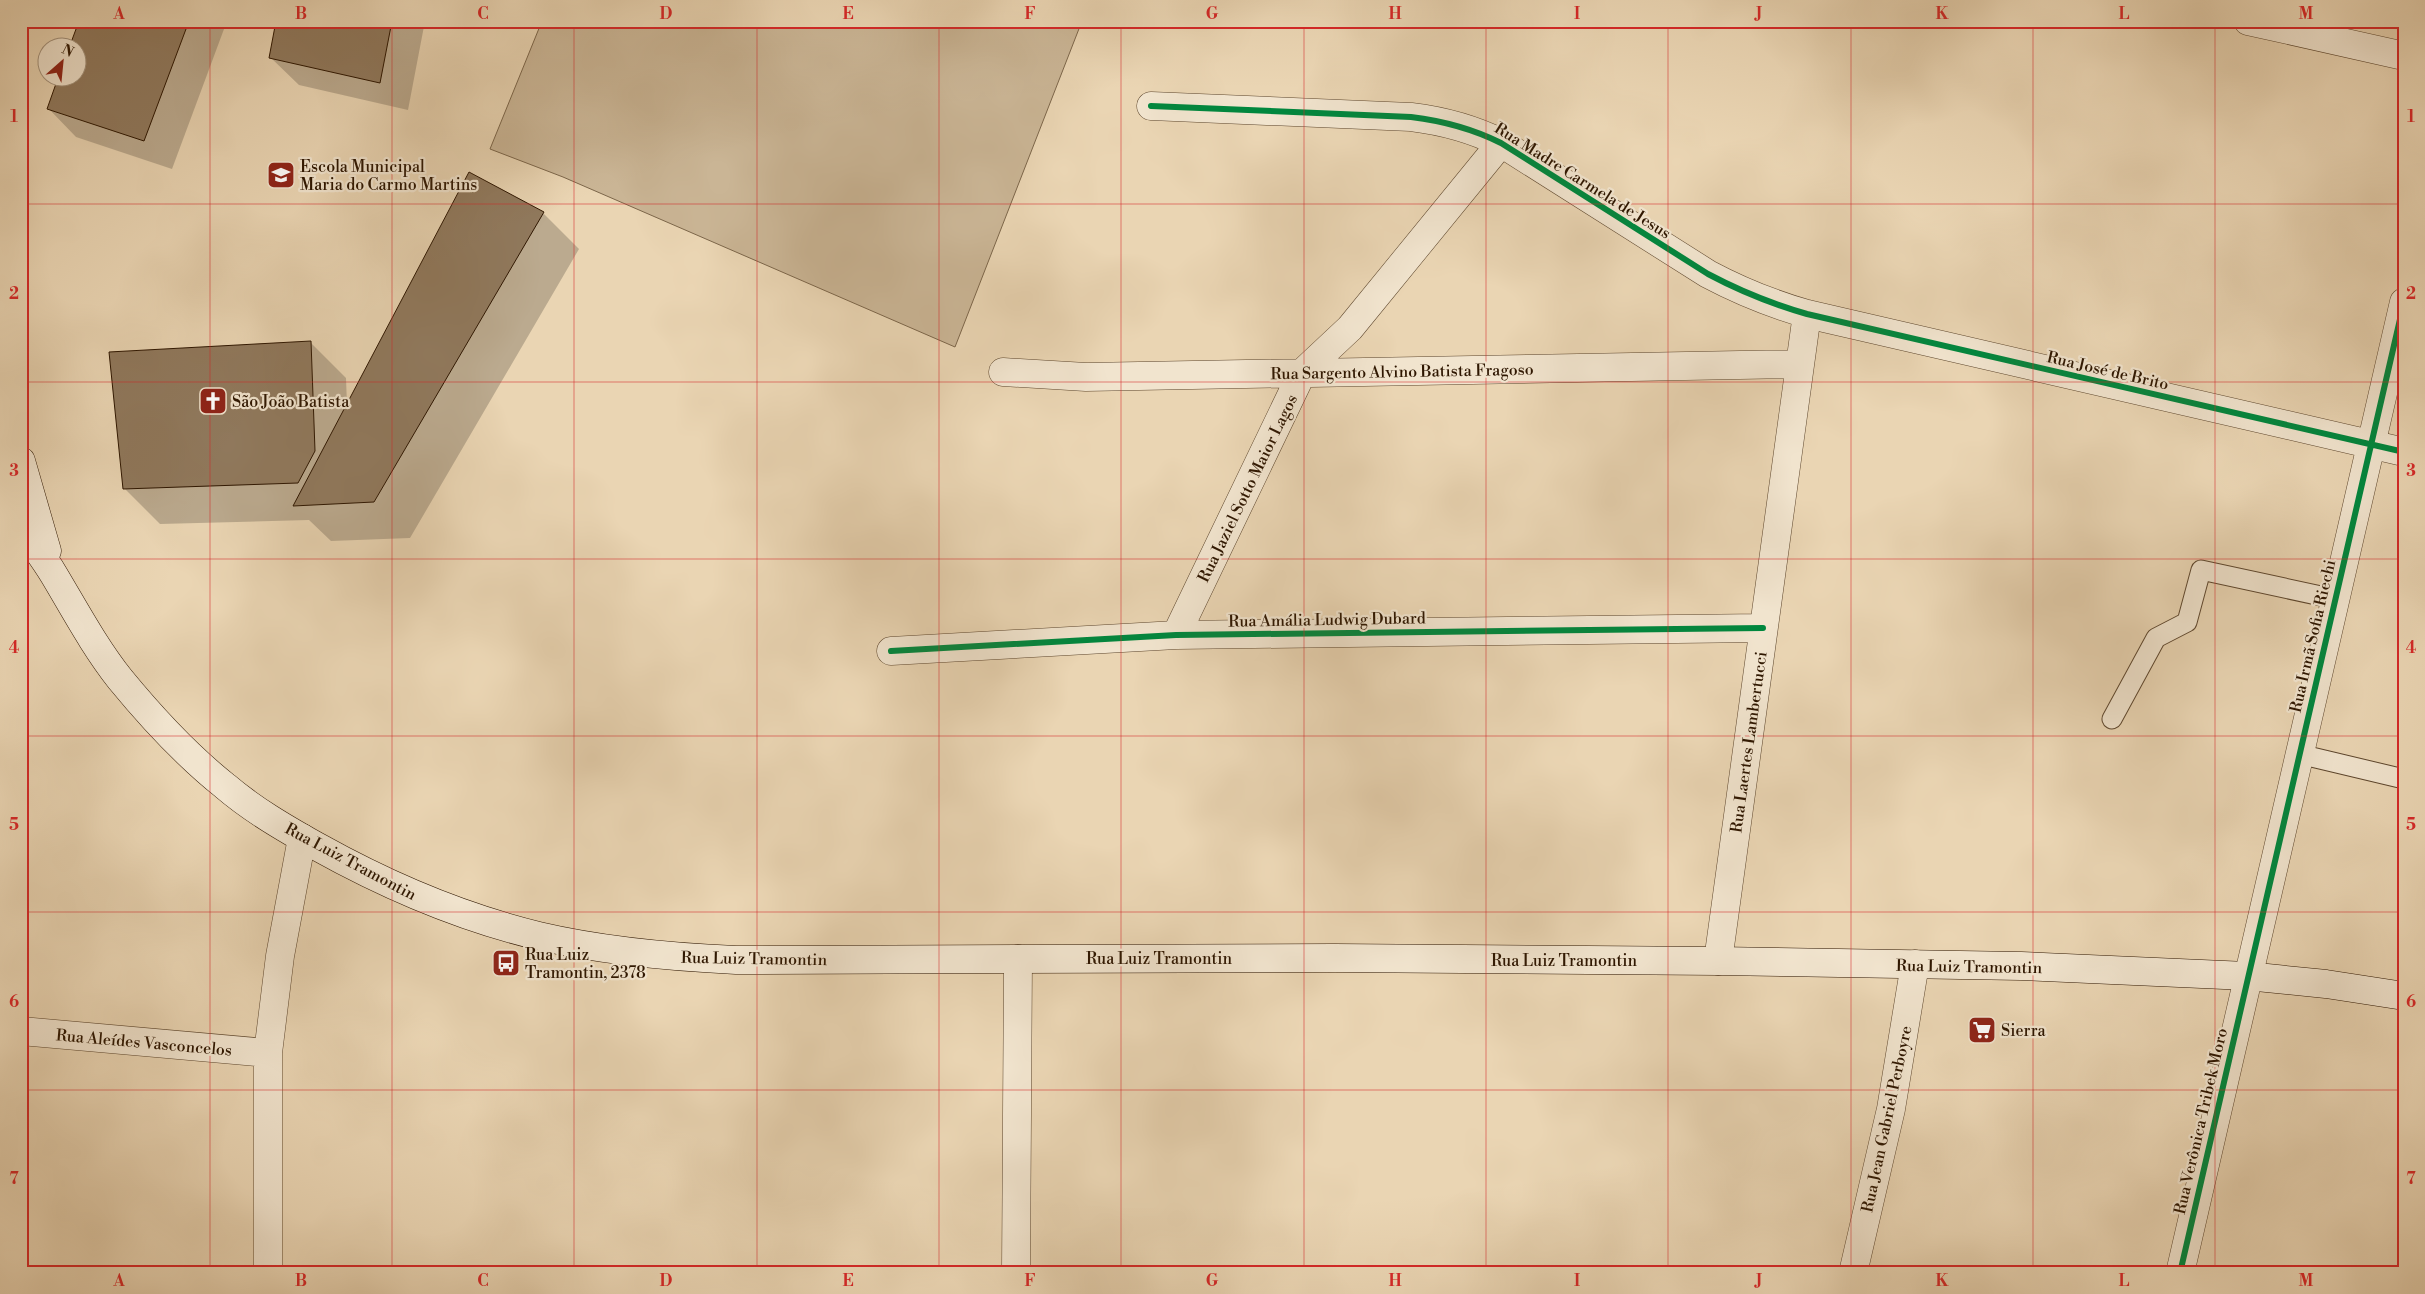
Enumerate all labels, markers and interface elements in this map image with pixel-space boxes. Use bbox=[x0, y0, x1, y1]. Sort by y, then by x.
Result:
text: A bbox=[112, 4, 125, 24]
text: B bbox=[295, 4, 307, 24]
text: C bbox=[477, 4, 489, 24]
text: D bbox=[660, 4, 673, 24]
text: E bbox=[842, 4, 854, 24]
text: F bbox=[1024, 4, 1036, 24]
text: G bbox=[1206, 4, 1219, 24]
text: H bbox=[1388, 4, 1402, 24]
text: I bbox=[1574, 4, 1580, 24]
text: J bbox=[1754, 4, 1762, 24]
text: K bbox=[1936, 4, 1950, 24]
text: L bbox=[2119, 4, 2130, 24]
text: M bbox=[2299, 4, 2314, 24]
north arrow bbox=[38, 38, 88, 88]
text: N bbox=[58, 41, 76, 62]
text: 1 bbox=[10, 107, 18, 127]
text: 1 bbox=[2407, 107, 2415, 127]
street label: Rua Madre Carmela de Jesus bbox=[1491, 118, 1674, 243]
place label: Escola Municipal Maria do Carmo Martins bbox=[300, 157, 477, 195]
school or university icon: Escola Municipal Maria do Carmo Martins bbox=[266, 160, 296, 190]
text: 2 bbox=[9, 284, 19, 304]
text: 2 bbox=[2406, 284, 2416, 304]
street label: Rua José de Brito bbox=[2045, 347, 2171, 395]
street label: Rua Sargento Alvino Batista Fragoso bbox=[1270, 360, 1534, 384]
church icon: São João Batista bbox=[198, 386, 228, 416]
street label: Rua Jaziel Sotto Maior Lagos bbox=[1194, 391, 1302, 586]
place label: São João Batista bbox=[232, 392, 350, 412]
text: 3 bbox=[9, 461, 19, 481]
text: 3 bbox=[2406, 461, 2416, 481]
street label: Rua Irmã Sofia Riechi bbox=[2286, 558, 2340, 715]
street label: Rua Amália Ludwig Dubard bbox=[1228, 608, 1426, 632]
text: 4 bbox=[9, 638, 20, 658]
text: 4 bbox=[2406, 638, 2417, 658]
street label: Rua Laertes Lambertucci bbox=[1726, 650, 1772, 834]
text: 5 bbox=[9, 815, 19, 835]
text: 5 bbox=[2406, 815, 2416, 835]
street label: Rua Luiz Tramontin bbox=[281, 819, 420, 905]
place label: Rua Luiz Tramontin, 2378 bbox=[525, 945, 646, 983]
bus stop icon: Rua Luiz Tramontin, 2378 bbox=[491, 948, 521, 978]
street label: Rua Luiz Tramontin bbox=[681, 948, 828, 970]
street label: Rua Luiz Tramontin bbox=[1086, 949, 1232, 969]
street label: Rua Luiz Tramontin bbox=[1491, 951, 1637, 971]
street label: Rua Luiz Tramontin bbox=[1896, 956, 2043, 978]
text: 6 bbox=[9, 992, 19, 1012]
text: 6 bbox=[2406, 992, 2416, 1012]
supermarket icon: Sierra bbox=[1967, 1015, 1997, 1045]
place label: Sierra bbox=[2001, 1021, 2047, 1041]
street label: Rua Jean Gabriel Perboyre bbox=[1857, 1024, 1917, 1214]
street label: Rua Aleídes Vasconcelos bbox=[55, 1025, 233, 1061]
street label: Rua Verônica Tribek Moro bbox=[2170, 1026, 2232, 1216]
text: 7 bbox=[9, 1169, 19, 1189]
text: 7 bbox=[2406, 1169, 2416, 1189]
text: A bbox=[112, 1271, 125, 1291]
text: B bbox=[295, 1271, 307, 1291]
text: C bbox=[477, 1271, 489, 1291]
text: D bbox=[660, 1271, 673, 1291]
text: E bbox=[842, 1271, 854, 1291]
text: F bbox=[1024, 1271, 1036, 1291]
text: G bbox=[1206, 1271, 1219, 1291]
text: H bbox=[1388, 1271, 1402, 1291]
text: I bbox=[1574, 1271, 1580, 1291]
text: J bbox=[1754, 1271, 1762, 1291]
text: K bbox=[1936, 1271, 1950, 1291]
text: L bbox=[2119, 1271, 2130, 1291]
text: M bbox=[2299, 1271, 2314, 1291]

